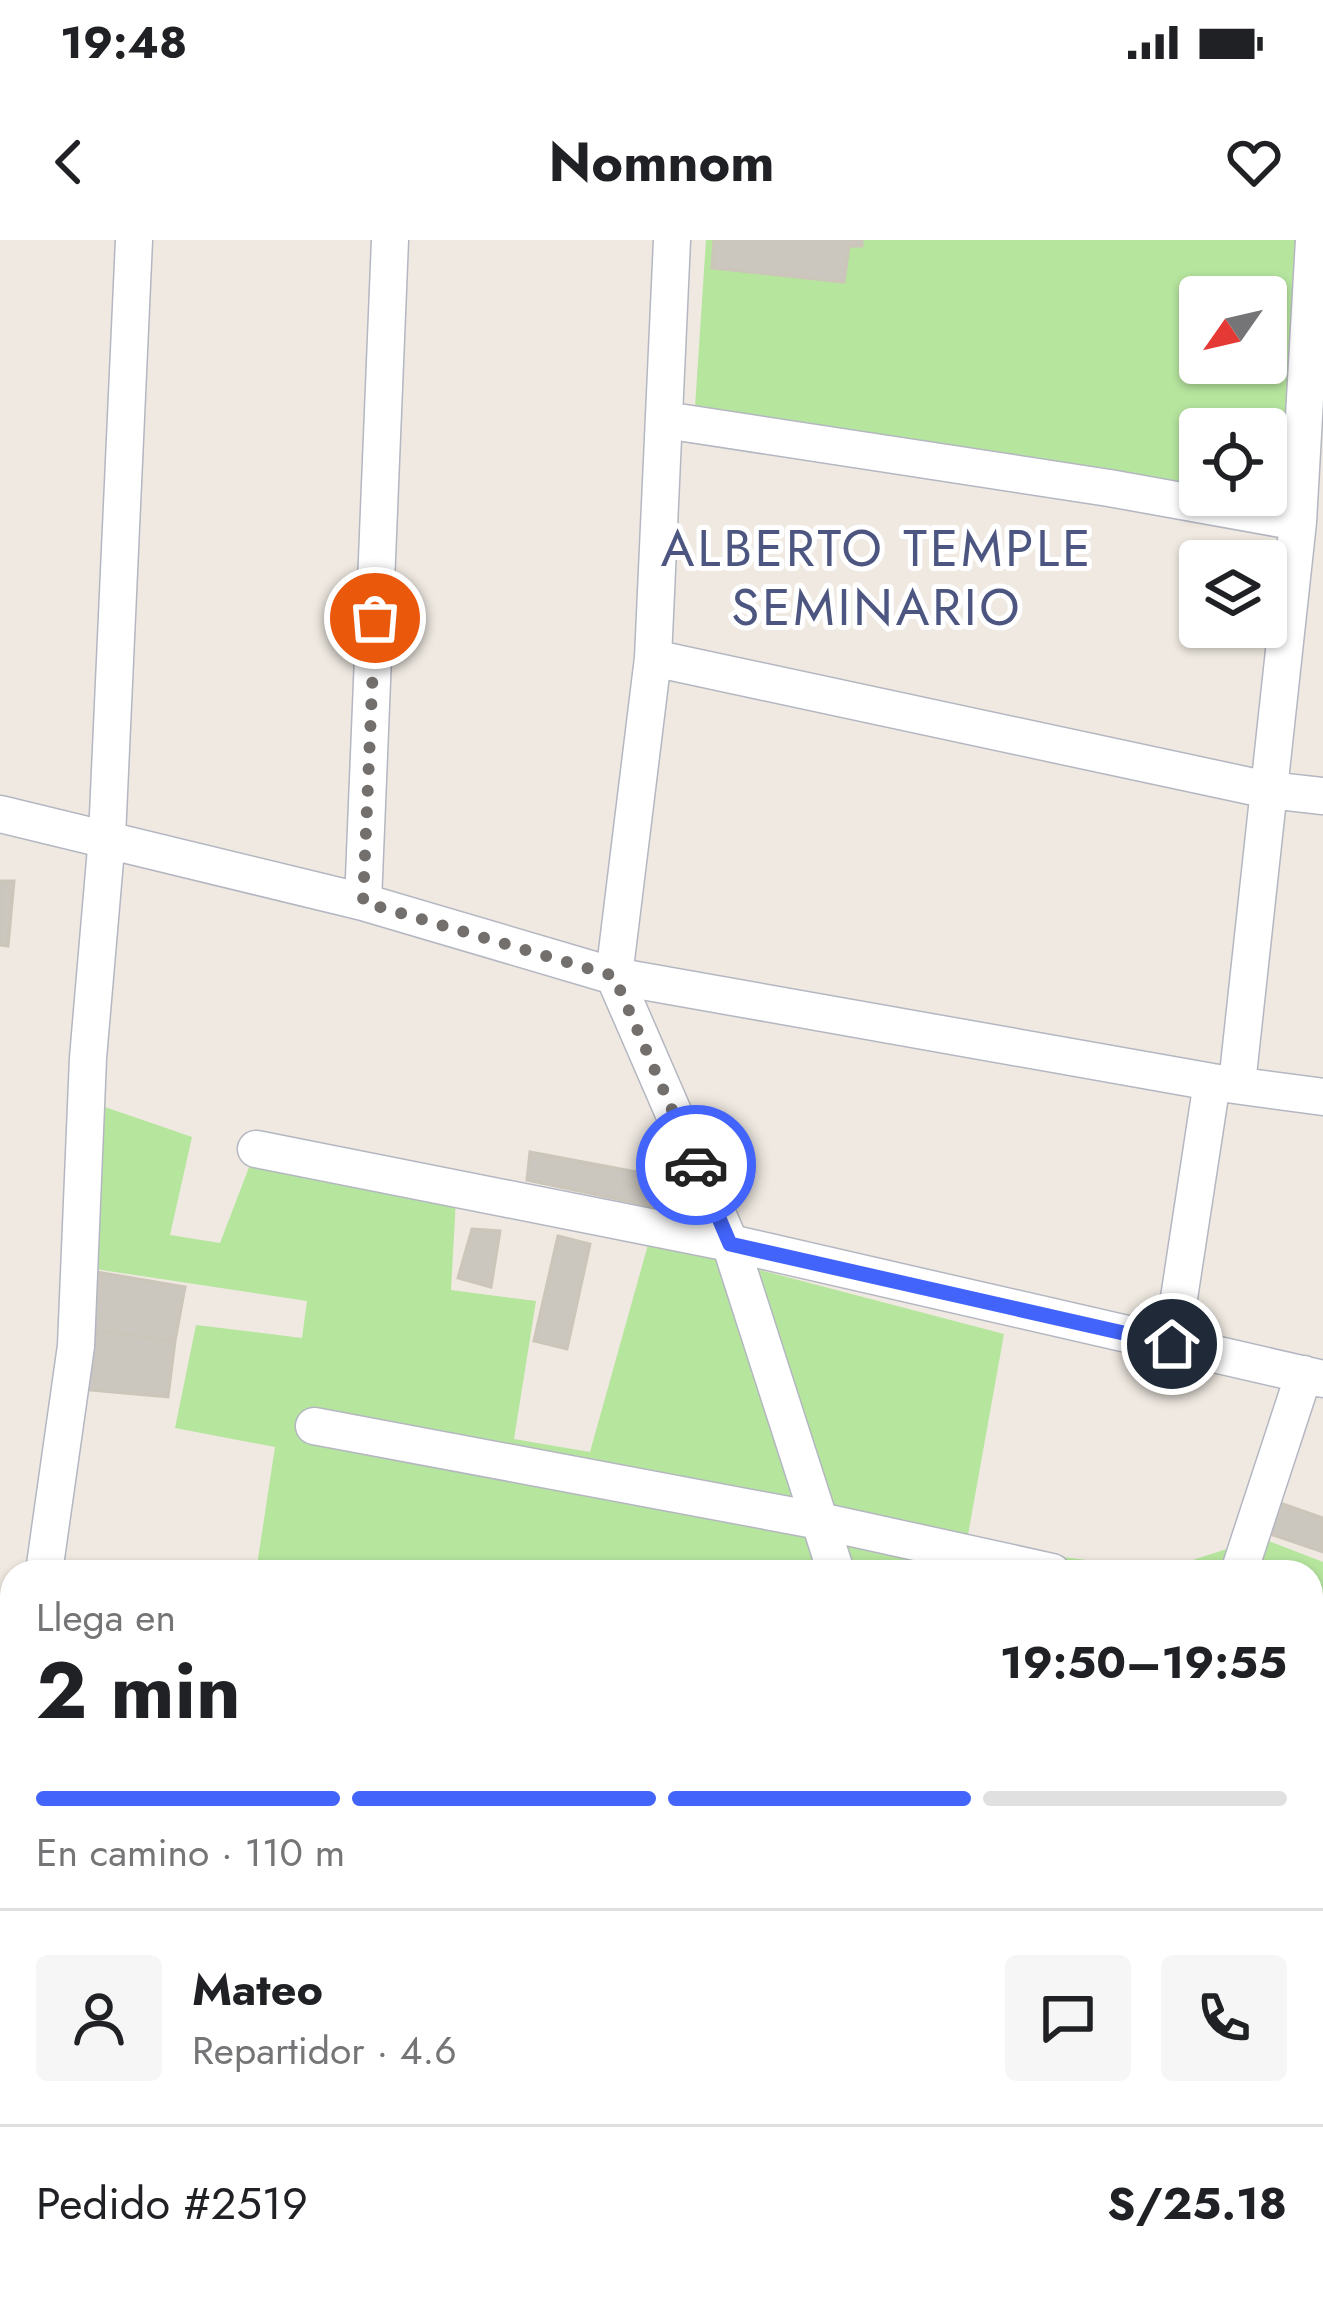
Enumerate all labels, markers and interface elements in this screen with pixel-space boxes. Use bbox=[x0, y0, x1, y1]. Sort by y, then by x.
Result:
text: 19:48 bbox=[60, 10, 187, 75]
text: Nomnom bbox=[548, 123, 775, 201]
icon: back bbox=[36, 129, 102, 195]
icon: heart bbox=[1221, 129, 1287, 195]
north arrow bbox=[1179, 276, 1287, 384]
map controls bbox=[1179, 276, 1287, 648]
button: locate bbox=[1179, 408, 1287, 516]
district label: ALBERTO TEMPLE SEMINARIO bbox=[661, 511, 1093, 644]
button: layers bbox=[1179, 540, 1287, 648]
pin bbox=[324, 567, 426, 669]
icon: bag bbox=[342, 585, 408, 651]
courier bbox=[636, 1105, 756, 1225]
icon: car bbox=[663, 1132, 729, 1198]
pin bbox=[1121, 1293, 1223, 1395]
icon: home bbox=[1139, 1311, 1205, 1377]
text: Llega en bbox=[36, 1589, 176, 1646]
text: 19:50–19:55 bbox=[1000, 1630, 1287, 1695]
text: 2 min bbox=[36, 1635, 241, 1747]
text: En camino · 110 m bbox=[36, 1824, 345, 1881]
button: person bbox=[36, 1955, 162, 2081]
button: chat bbox=[1005, 1955, 1131, 2081]
button: phone bbox=[1161, 1955, 1287, 2081]
text: Mateo bbox=[192, 1957, 323, 2022]
text: Repartidor · 4.6 bbox=[192, 2022, 457, 2079]
text: Pedido #2519 bbox=[36, 2171, 308, 2236]
text: S/25.18 bbox=[1107, 2171, 1287, 2236]

